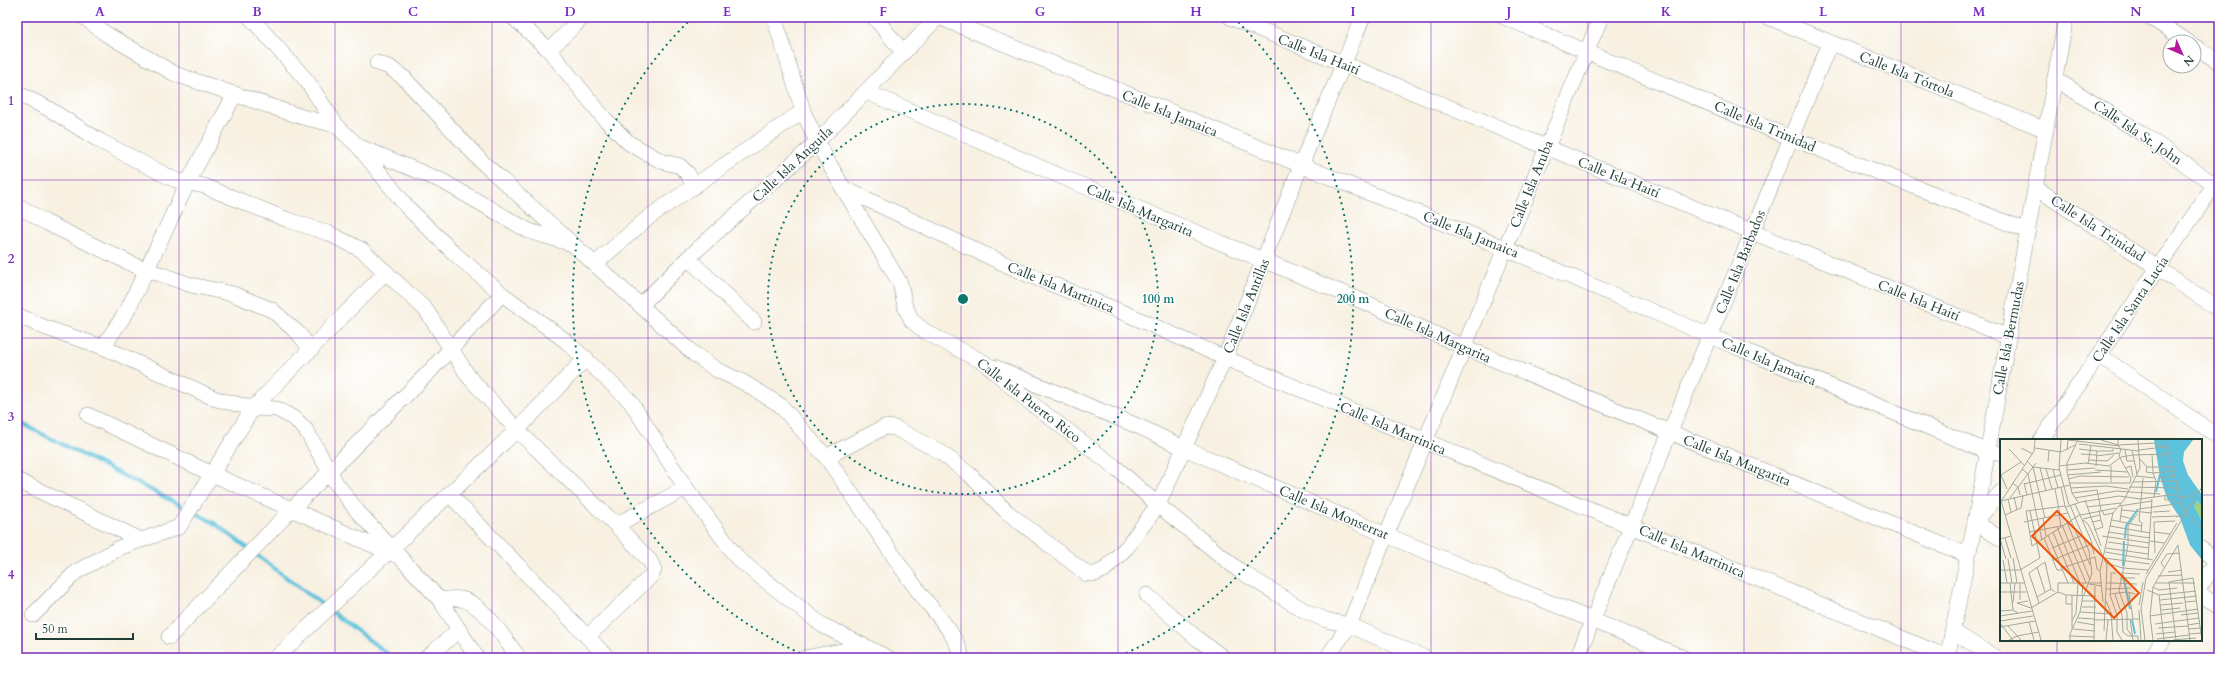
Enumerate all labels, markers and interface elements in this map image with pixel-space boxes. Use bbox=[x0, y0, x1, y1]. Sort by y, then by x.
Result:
text: A bbox=[95, 3, 105, 21]
text: B bbox=[252, 3, 262, 21]
text: C bbox=[408, 3, 418, 21]
text: D bbox=[564, 3, 576, 21]
text: E bbox=[723, 3, 731, 21]
text: F bbox=[879, 3, 887, 21]
text: G bbox=[1035, 3, 1046, 21]
text: H bbox=[1190, 3, 1202, 21]
text: I bbox=[1350, 3, 1356, 21]
text: J bbox=[1505, 3, 1512, 21]
text: K bbox=[1661, 3, 1672, 21]
text: L bbox=[1819, 3, 1828, 21]
text: M bbox=[1973, 3, 1986, 21]
text: N bbox=[2130, 3, 2142, 21]
street label: Calle Isla Haití bbox=[1275, 29, 1363, 80]
north arrow bbox=[2162, 34, 2202, 74]
street label: Calle Isla Tórtola bbox=[1856, 47, 1957, 102]
text: N bbox=[2180, 52, 2197, 70]
street label: Calle Isla Jamaica bbox=[1119, 86, 1221, 141]
text: 1 bbox=[8, 92, 14, 110]
street label: Calle Isla Trinidad bbox=[1711, 96, 1819, 157]
street label: Calle Isla St. John bbox=[2089, 96, 2186, 169]
street label: Calle Isla Anguila bbox=[748, 122, 837, 207]
street label: Calle Isla Aruba bbox=[1505, 137, 1558, 231]
street label: Calle Isla Haití bbox=[1575, 152, 1663, 203]
street label: Calle Isla Margarita bbox=[1083, 179, 1196, 242]
street label: Calle Isla Trinidad bbox=[2047, 191, 2149, 266]
street label: Calle Isla Jamaica bbox=[1420, 207, 1522, 262]
street label: Calle Isla Barbados bbox=[1711, 207, 1770, 317]
text: 2 bbox=[8, 250, 15, 268]
street label: Calle Isla Santa Lucía bbox=[2088, 252, 2173, 366]
street label: Calle Isla Antillas bbox=[1219, 256, 1274, 357]
street label: Calle Isla Martinica bbox=[1004, 257, 1117, 318]
street label: Calle Isla Haití bbox=[1875, 275, 1963, 326]
street label: Calle Isla Bermudas bbox=[1988, 279, 2029, 397]
text: 100 m bbox=[1142, 291, 1175, 307]
text: 200 m bbox=[1337, 291, 1370, 307]
centre of rings bbox=[956, 292, 970, 306]
street label: Calle Isla Margarita bbox=[1382, 303, 1494, 367]
street label: Calle Isla Jamaica bbox=[1718, 333, 1819, 390]
street label: Calle Isla Puerto Rico bbox=[973, 354, 1085, 447]
street label: Calle Isla Martinica bbox=[1337, 397, 1449, 459]
text: 3 bbox=[8, 408, 15, 426]
street label: Calle Isla Margarita bbox=[1680, 430, 1793, 491]
inset map bbox=[2000, 439, 2202, 641]
street label: Calle Isla Monserrat bbox=[1276, 481, 1392, 544]
street label: Calle Isla Martinica bbox=[1636, 520, 1748, 582]
text: 4 bbox=[8, 566, 15, 584]
scale bar bbox=[36, 615, 133, 641]
text: 50 m bbox=[42, 621, 69, 637]

